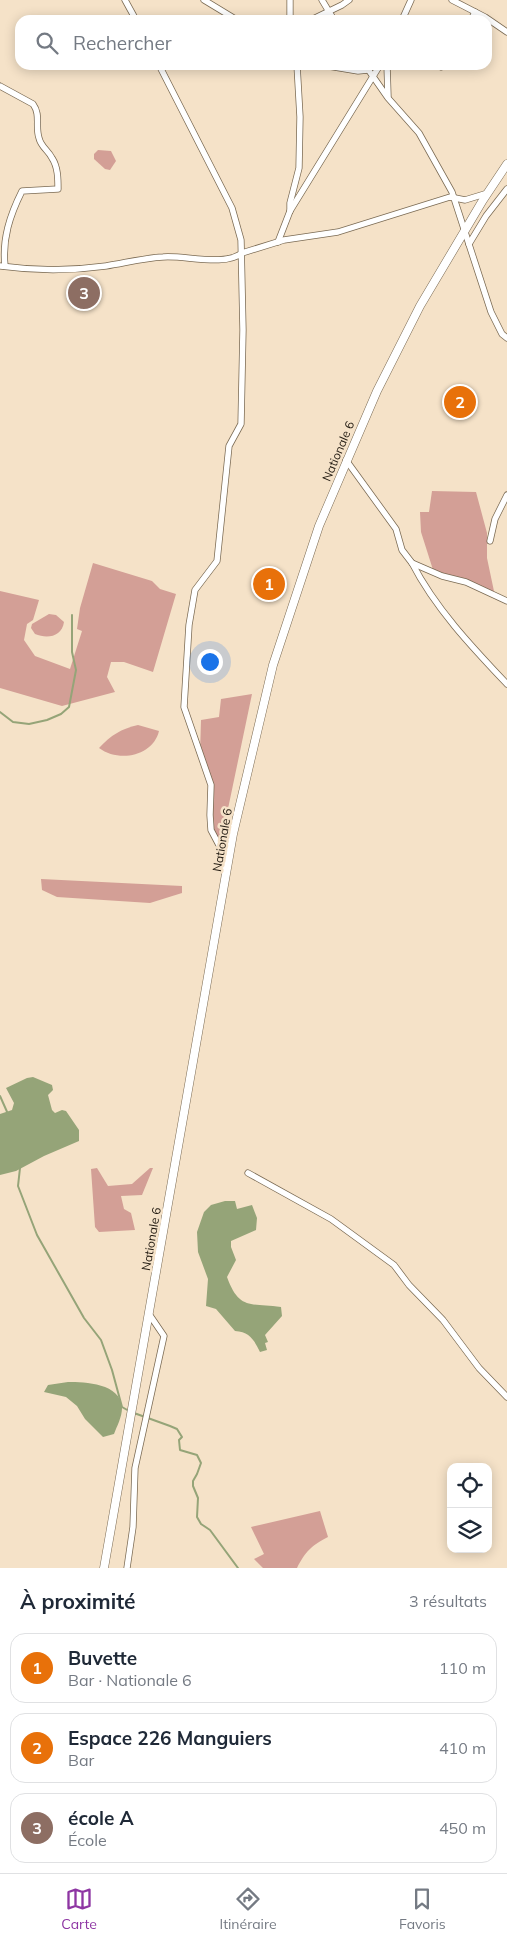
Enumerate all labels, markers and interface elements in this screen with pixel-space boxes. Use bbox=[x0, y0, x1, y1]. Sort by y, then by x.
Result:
search box bbox=[15, 15, 492, 70]
icon: search bbox=[33, 29, 61, 57]
text: Rechercher bbox=[73, 31, 172, 55]
pin: 3 bbox=[68, 274, 100, 312]
pin: 2 bbox=[444, 383, 476, 421]
street label: Nationale 6 bbox=[319, 419, 357, 483]
pin: 1 bbox=[253, 565, 285, 603]
your location bbox=[197, 649, 223, 675]
street label: Nationale 6 bbox=[209, 807, 235, 873]
street label: Nationale 6 bbox=[138, 1206, 164, 1272]
map controls bbox=[447, 1463, 492, 1553]
button: locate bbox=[447, 1463, 492, 1508]
button: layers bbox=[447, 1508, 492, 1553]
text: À proximité bbox=[20, 1588, 136, 1614]
text: 3 résultats bbox=[409, 1591, 487, 1611]
text: Buvette bbox=[68, 1646, 137, 1670]
text: 1 bbox=[32, 1658, 42, 1678]
text: 110 m bbox=[439, 1658, 486, 1678]
text: Bar · Nationale 6 bbox=[68, 1670, 192, 1690]
text: Espace 226 Manguiers bbox=[68, 1726, 272, 1750]
text: 2 bbox=[32, 1738, 42, 1758]
text: 410 m bbox=[439, 1738, 486, 1758]
text: Bar bbox=[68, 1750, 94, 1770]
text: école A bbox=[68, 1806, 134, 1830]
text: 3 bbox=[32, 1818, 42, 1838]
text: 450 m bbox=[439, 1818, 486, 1838]
text: École bbox=[68, 1830, 107, 1850]
tab: Carte bbox=[61, 1885, 97, 1933]
tab: Itinéraire bbox=[220, 1885, 277, 1933]
tab: Favoris bbox=[399, 1885, 446, 1933]

